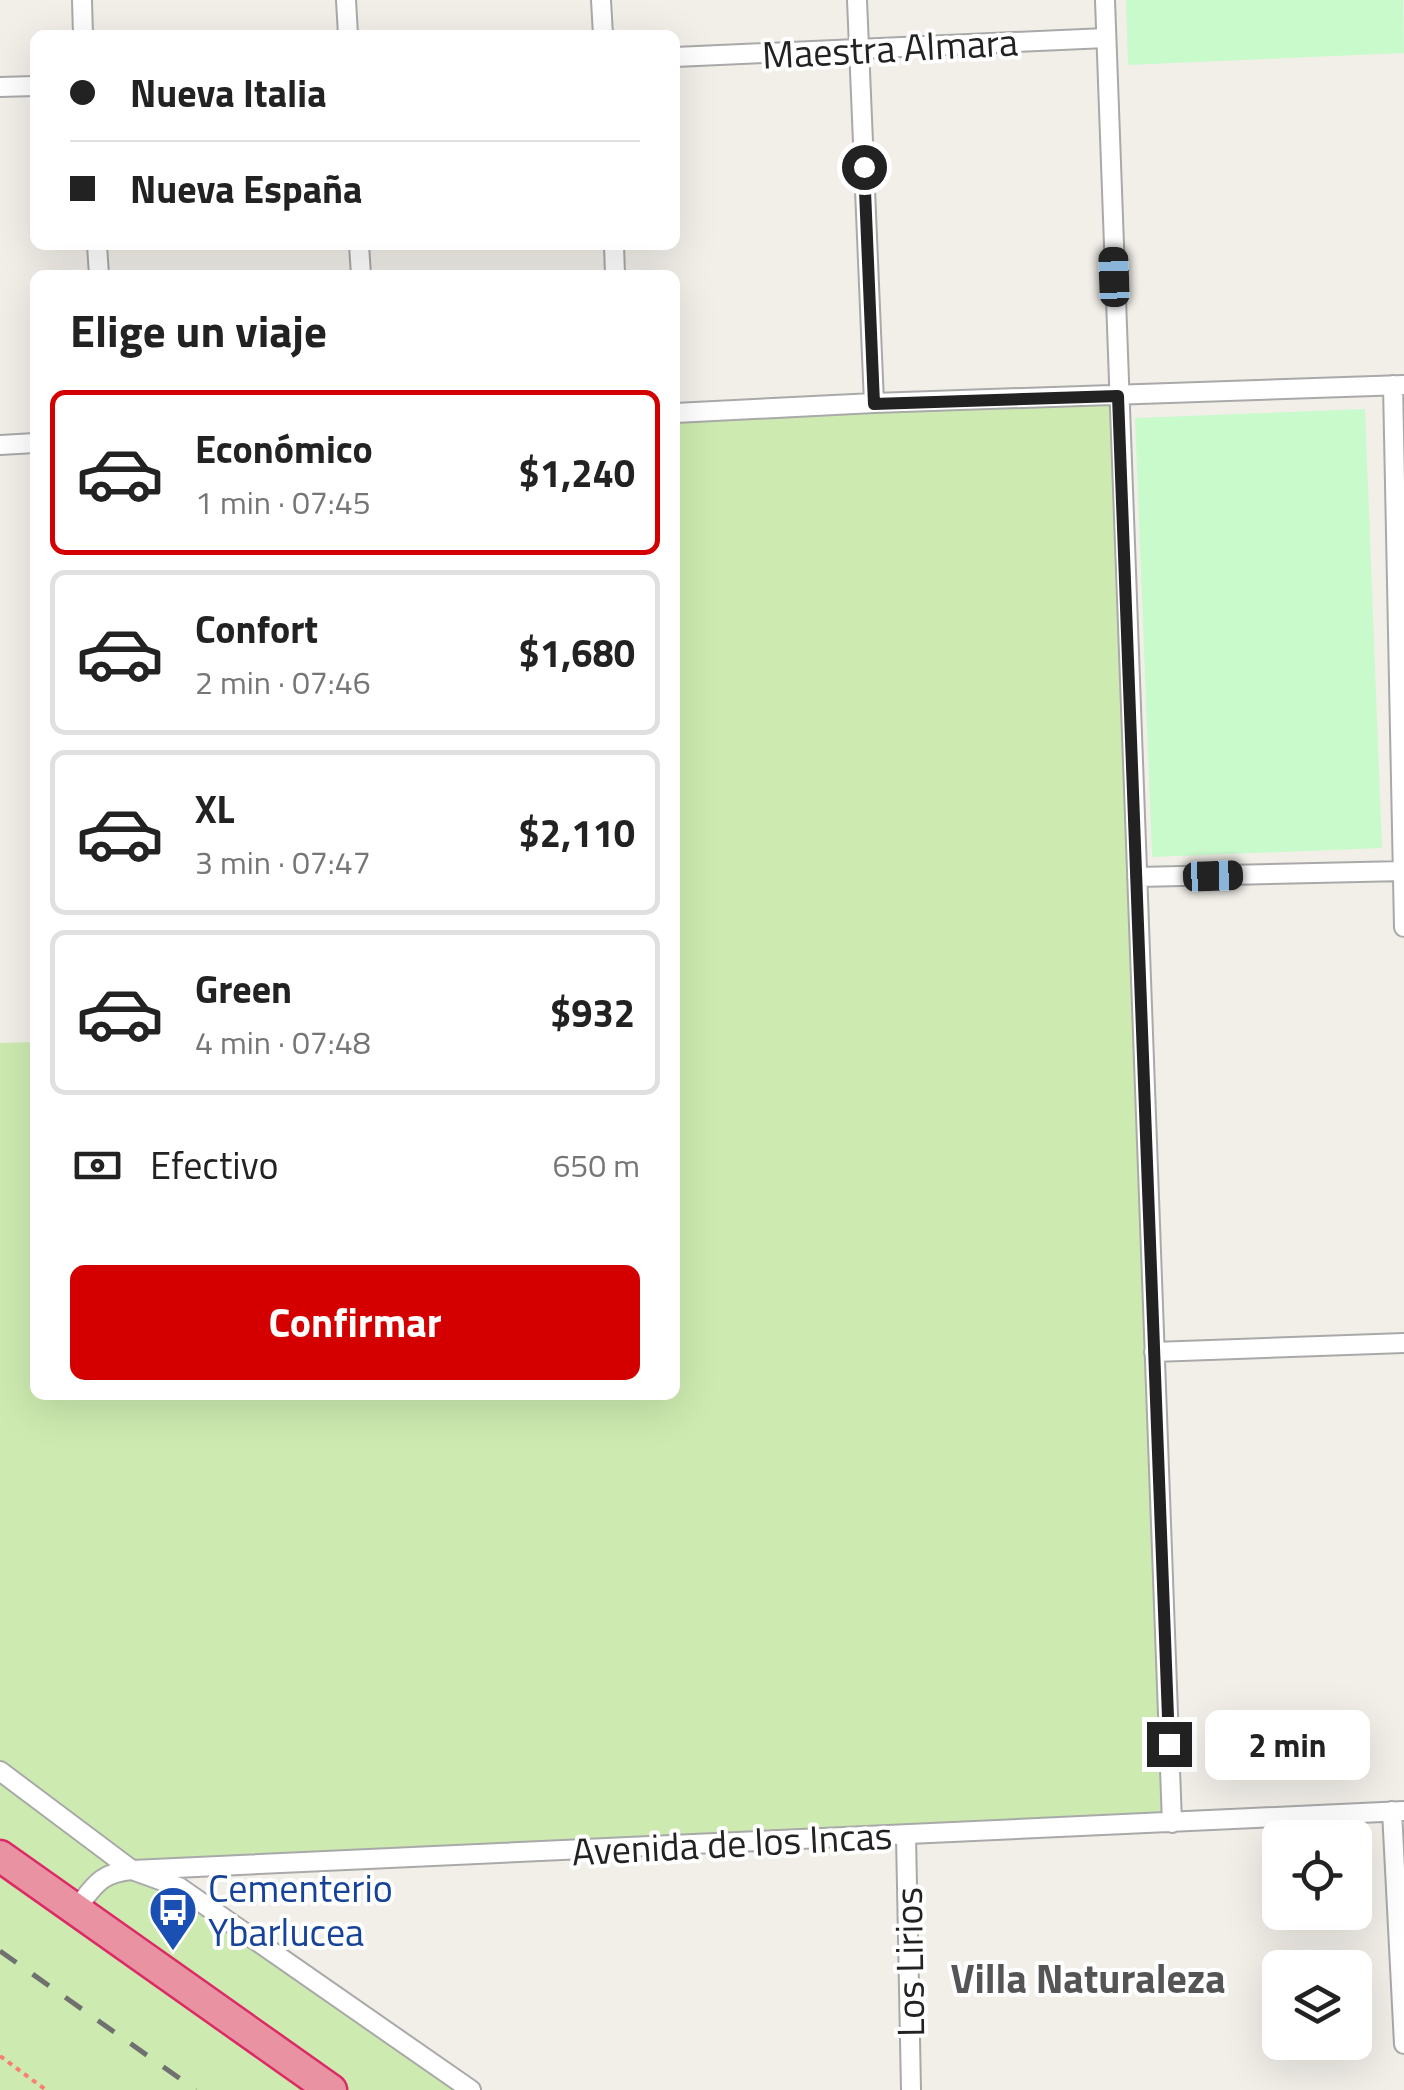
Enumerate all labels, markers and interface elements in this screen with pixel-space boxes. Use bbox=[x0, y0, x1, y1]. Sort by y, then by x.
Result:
street label: Maestra Almara bbox=[761, 12, 1019, 84]
text: Nueva Italia bbox=[130, 64, 327, 122]
route start bbox=[842, 145, 887, 190]
text: Nueva España bbox=[130, 160, 363, 218]
car bbox=[1098, 246, 1130, 308]
text: Elige un viaje bbox=[70, 296, 327, 364]
text: Económico bbox=[195, 420, 373, 478]
icon: car bbox=[75, 428, 165, 518]
text: $1,240 bbox=[519, 444, 635, 502]
text: 1 min · 07:45 bbox=[195, 478, 371, 526]
text: Confort bbox=[195, 600, 318, 658]
icon: car bbox=[75, 608, 165, 698]
text: $1,680 bbox=[519, 624, 635, 682]
text: 2 min · 07:46 bbox=[195, 658, 371, 706]
text: XL bbox=[195, 780, 235, 838]
icon: car bbox=[75, 788, 165, 878]
text: $2,110 bbox=[519, 804, 635, 862]
text: 3 min · 07:47 bbox=[195, 838, 371, 886]
car bbox=[1182, 860, 1244, 892]
text: Green bbox=[195, 960, 292, 1018]
icon: car bbox=[75, 968, 165, 1058]
text: $932 bbox=[550, 984, 635, 1042]
text: 4 min · 07:48 bbox=[195, 1018, 371, 1066]
text: Efectivo bbox=[150, 1136, 279, 1194]
icon: cash bbox=[70, 1138, 125, 1193]
text: 650 m bbox=[552, 1141, 640, 1189]
button: Confirmar bbox=[70, 1265, 640, 1380]
callout: 2 min bbox=[1204, 1709, 1369, 1779]
text: 2 min bbox=[1249, 1721, 1326, 1769]
route end bbox=[1147, 1722, 1192, 1767]
street label: Avenida de los Incas bbox=[570, 1806, 894, 1880]
map controls bbox=[1262, 1820, 1372, 2060]
button: locate bbox=[1262, 1820, 1372, 1930]
place label: Cementerio Ybarlucea bbox=[208, 1859, 393, 1961]
bus stop icon: Cementerio Ybarlucea bbox=[147, 1884, 199, 1952]
street label: Los Lirios bbox=[879, 1887, 939, 2037]
district label: Villa Naturaleza bbox=[950, 1948, 1226, 2009]
button: layers bbox=[1262, 1950, 1372, 2060]

